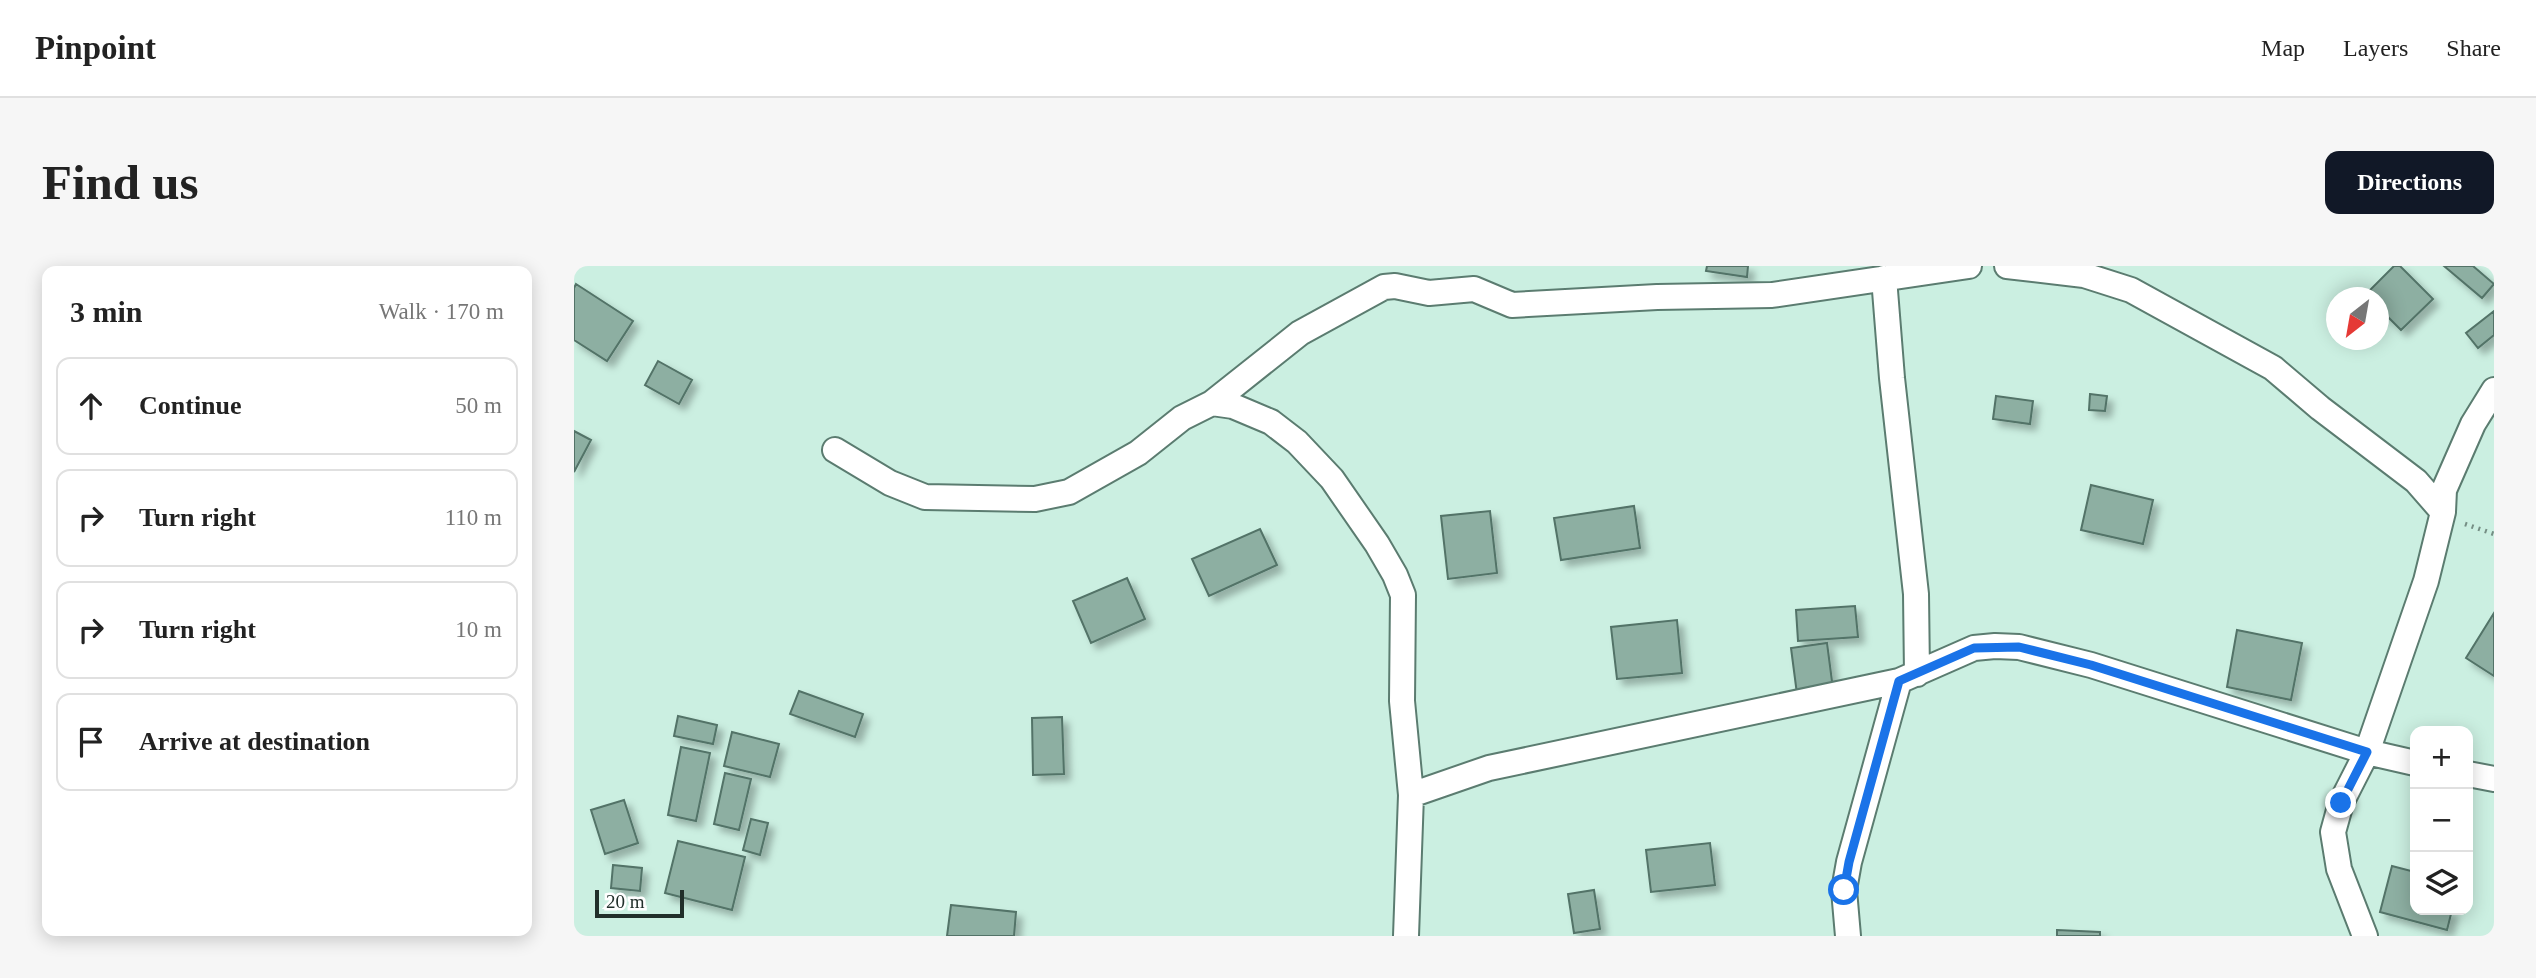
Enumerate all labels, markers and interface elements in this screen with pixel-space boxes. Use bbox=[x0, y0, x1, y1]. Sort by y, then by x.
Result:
text: Pinpoint bbox=[35, 30, 156, 66]
text: Map bbox=[2261, 35, 2305, 61]
text: Layers bbox=[2343, 35, 2408, 61]
text: Share bbox=[2446, 35, 2501, 61]
button: Directions bbox=[2325, 151, 2494, 214]
text: Find us bbox=[42, 155, 199, 210]
north arrow bbox=[2326, 287, 2389, 350]
text: 3 min bbox=[70, 295, 143, 328]
text: Walk · 170 m bbox=[379, 299, 504, 324]
icon: ahead bbox=[72, 387, 110, 425]
text: Continue bbox=[139, 391, 242, 420]
text: 50 m bbox=[455, 393, 502, 418]
icon: right bbox=[72, 499, 110, 537]
text: Turn right bbox=[139, 503, 256, 532]
text: 110 m bbox=[445, 505, 502, 530]
icon: right bbox=[72, 611, 110, 649]
text: Turn right bbox=[139, 615, 256, 644]
text: 10 m bbox=[455, 617, 502, 642]
icon: arrive bbox=[72, 723, 110, 761]
map controls bbox=[2410, 726, 2473, 915]
button: + bbox=[2410, 726, 2473, 789]
text: Arrive at destination bbox=[139, 727, 370, 756]
route end bbox=[2325, 787, 2356, 818]
button: − bbox=[2410, 789, 2473, 852]
button: layers bbox=[2410, 852, 2473, 915]
route start bbox=[1828, 874, 1859, 905]
scale bar bbox=[595, 887, 684, 919]
text: 20 m bbox=[606, 891, 645, 912]

